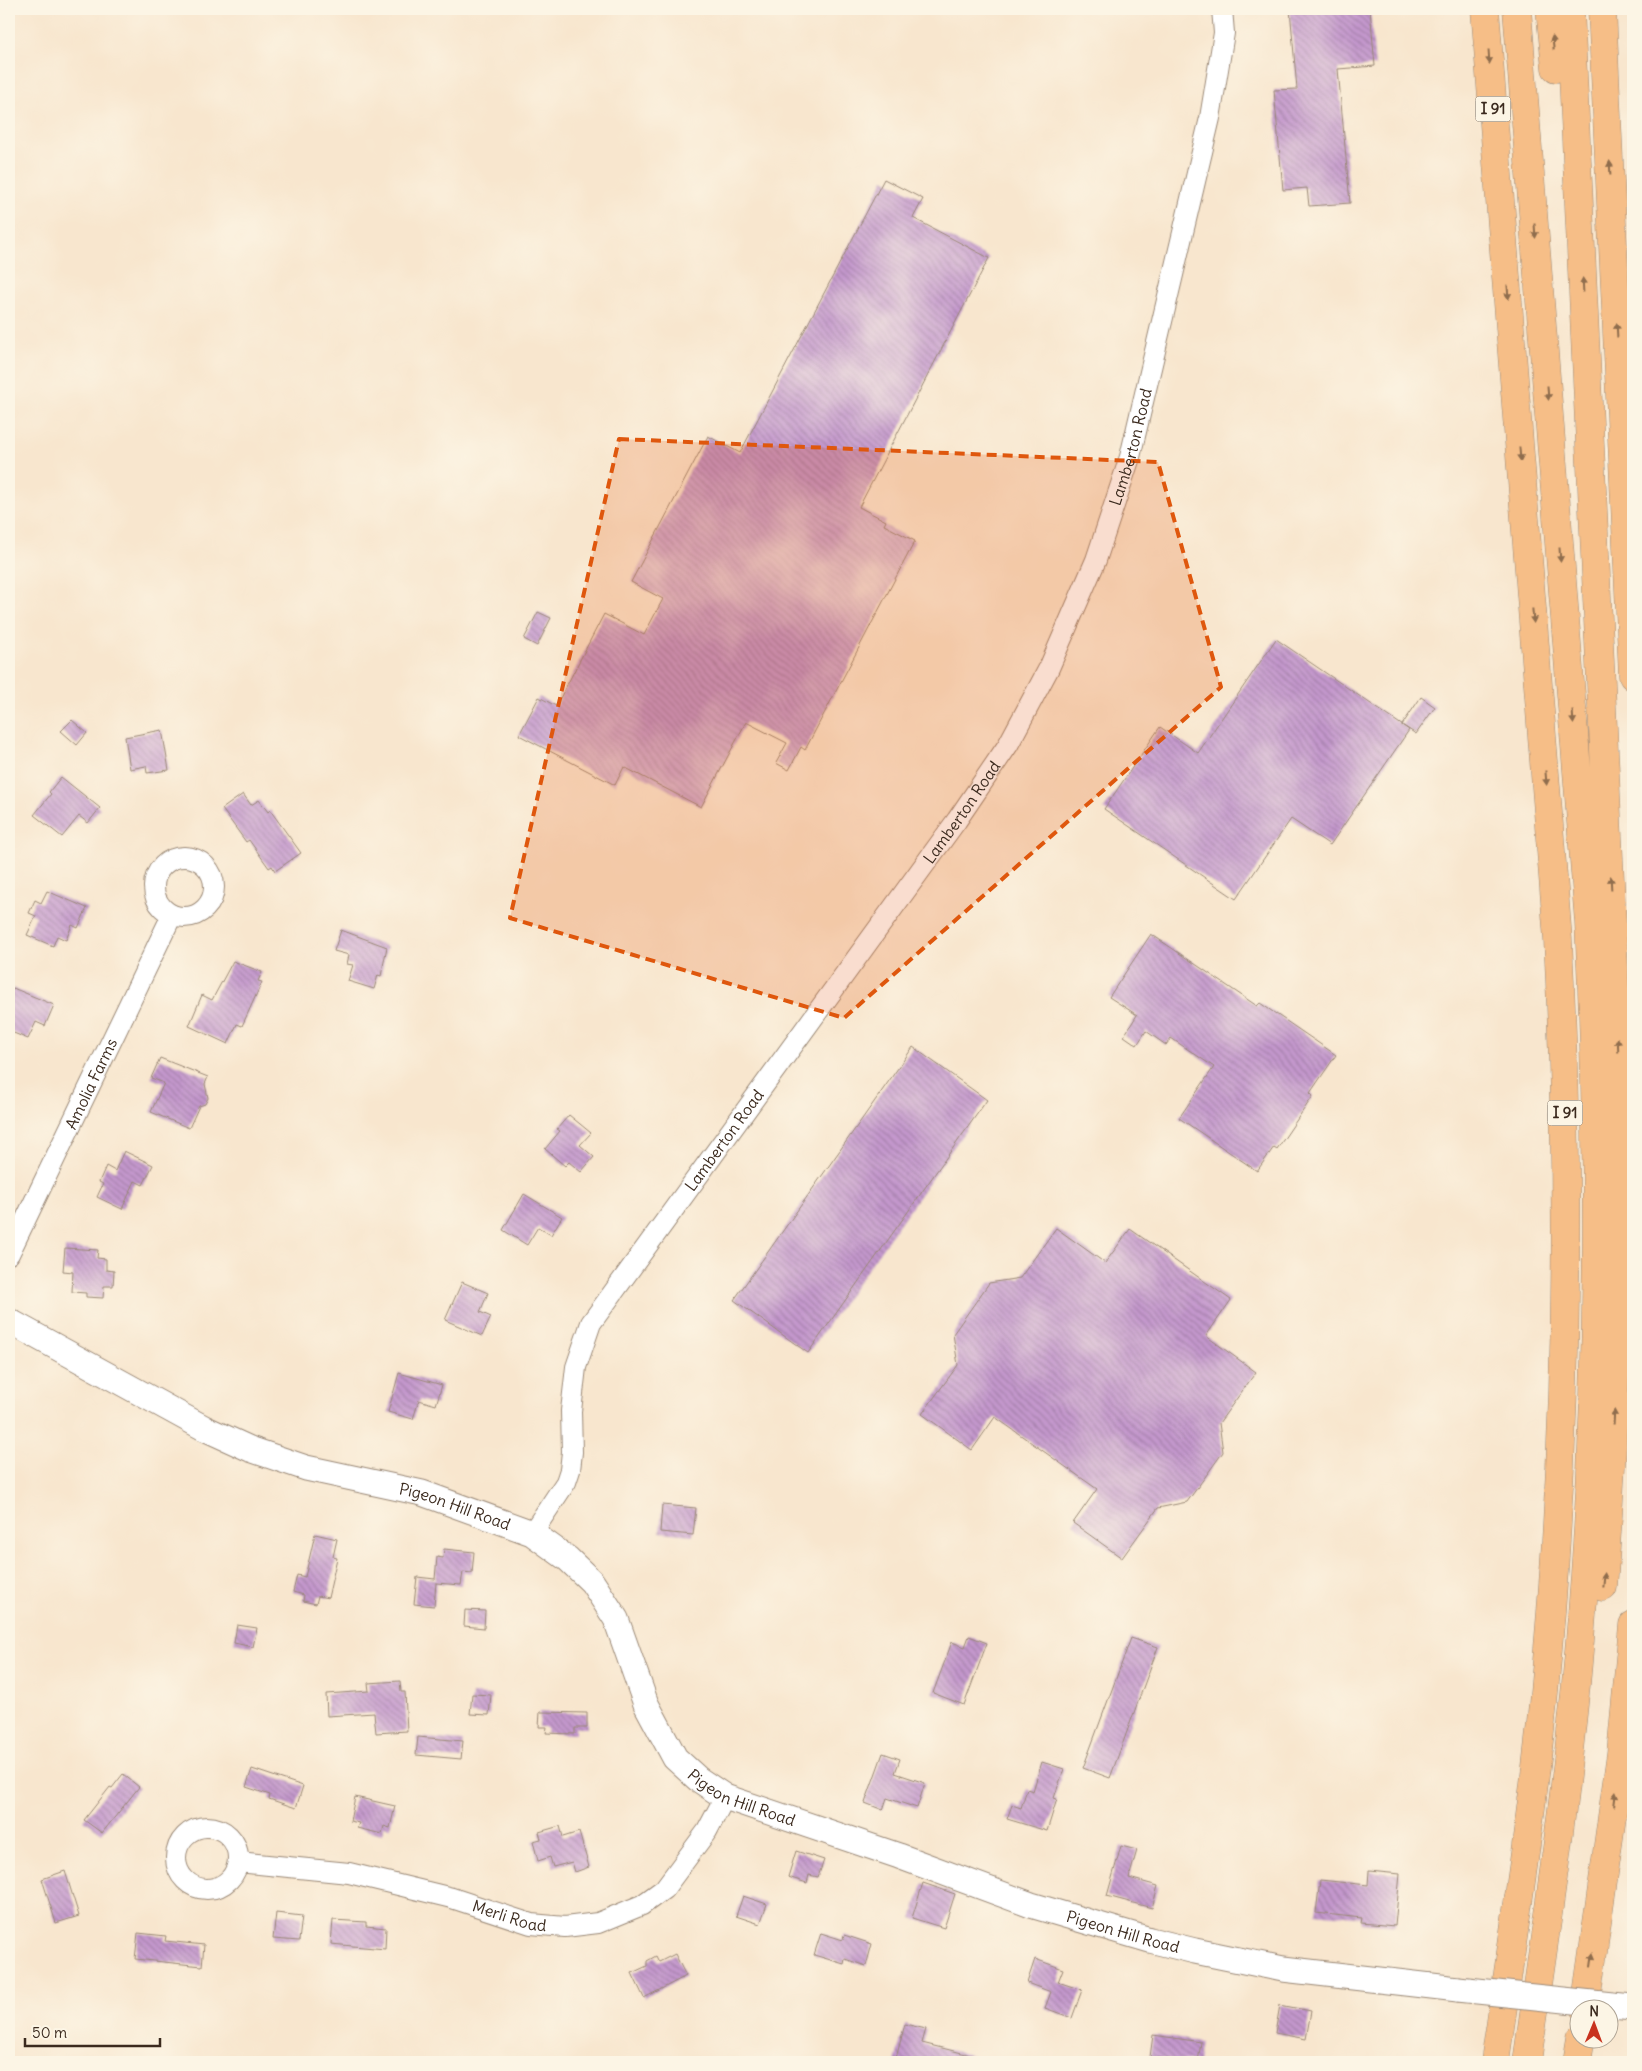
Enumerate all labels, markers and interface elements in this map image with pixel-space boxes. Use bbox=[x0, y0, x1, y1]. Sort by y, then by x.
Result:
one-way arrow bbox=[1549, 35, 1557, 51]
one-way arrow bbox=[1485, 50, 1493, 66]
road number: I 91 bbox=[1476, 96, 1510, 122]
one-way arrow bbox=[1605, 160, 1613, 176]
one-way arrow bbox=[1531, 224, 1539, 240]
one-way arrow bbox=[1579, 277, 1587, 293]
one-way arrow bbox=[1504, 285, 1512, 301]
one-way arrow bbox=[1613, 322, 1621, 338]
street label: Lamberton Road bbox=[1105, 386, 1156, 508]
one-way arrow bbox=[1544, 386, 1552, 402]
one-way arrow bbox=[1517, 447, 1525, 463]
one-way arrow bbox=[1557, 548, 1565, 564]
one-way arrow bbox=[1529, 609, 1537, 625]
one-way arrow bbox=[1569, 710, 1577, 726]
street label: Lamberton Road bbox=[919, 757, 1004, 867]
one-way arrow bbox=[1542, 771, 1550, 787]
one-way arrow bbox=[1607, 874, 1615, 890]
street label: Amolia Farms bbox=[60, 1035, 121, 1133]
one-way arrow bbox=[1613, 1037, 1621, 1053]
street label: Lamberton Road bbox=[680, 1085, 768, 1195]
road number: I 91 bbox=[1548, 1100, 1582, 1126]
one-way arrow bbox=[1610, 1409, 1618, 1425]
street label: Pigeon Hill Road bbox=[397, 1478, 513, 1534]
one-way arrow bbox=[1600, 1571, 1608, 1587]
street label: Pigeon Hill Road bbox=[684, 1765, 798, 1830]
one-way arrow bbox=[1611, 1791, 1619, 1807]
street label: Merli Road bbox=[470, 1895, 547, 1935]
street label: Pigeon Hill Road bbox=[1064, 1906, 1182, 1957]
one-way arrow bbox=[1588, 1952, 1596, 1968]
north arrow bbox=[1570, 1998, 1620, 2048]
text: N bbox=[1589, 2002, 1599, 2020]
scale bar bbox=[25, 2016, 160, 2048]
text: 50 m bbox=[32, 2023, 67, 2042]

